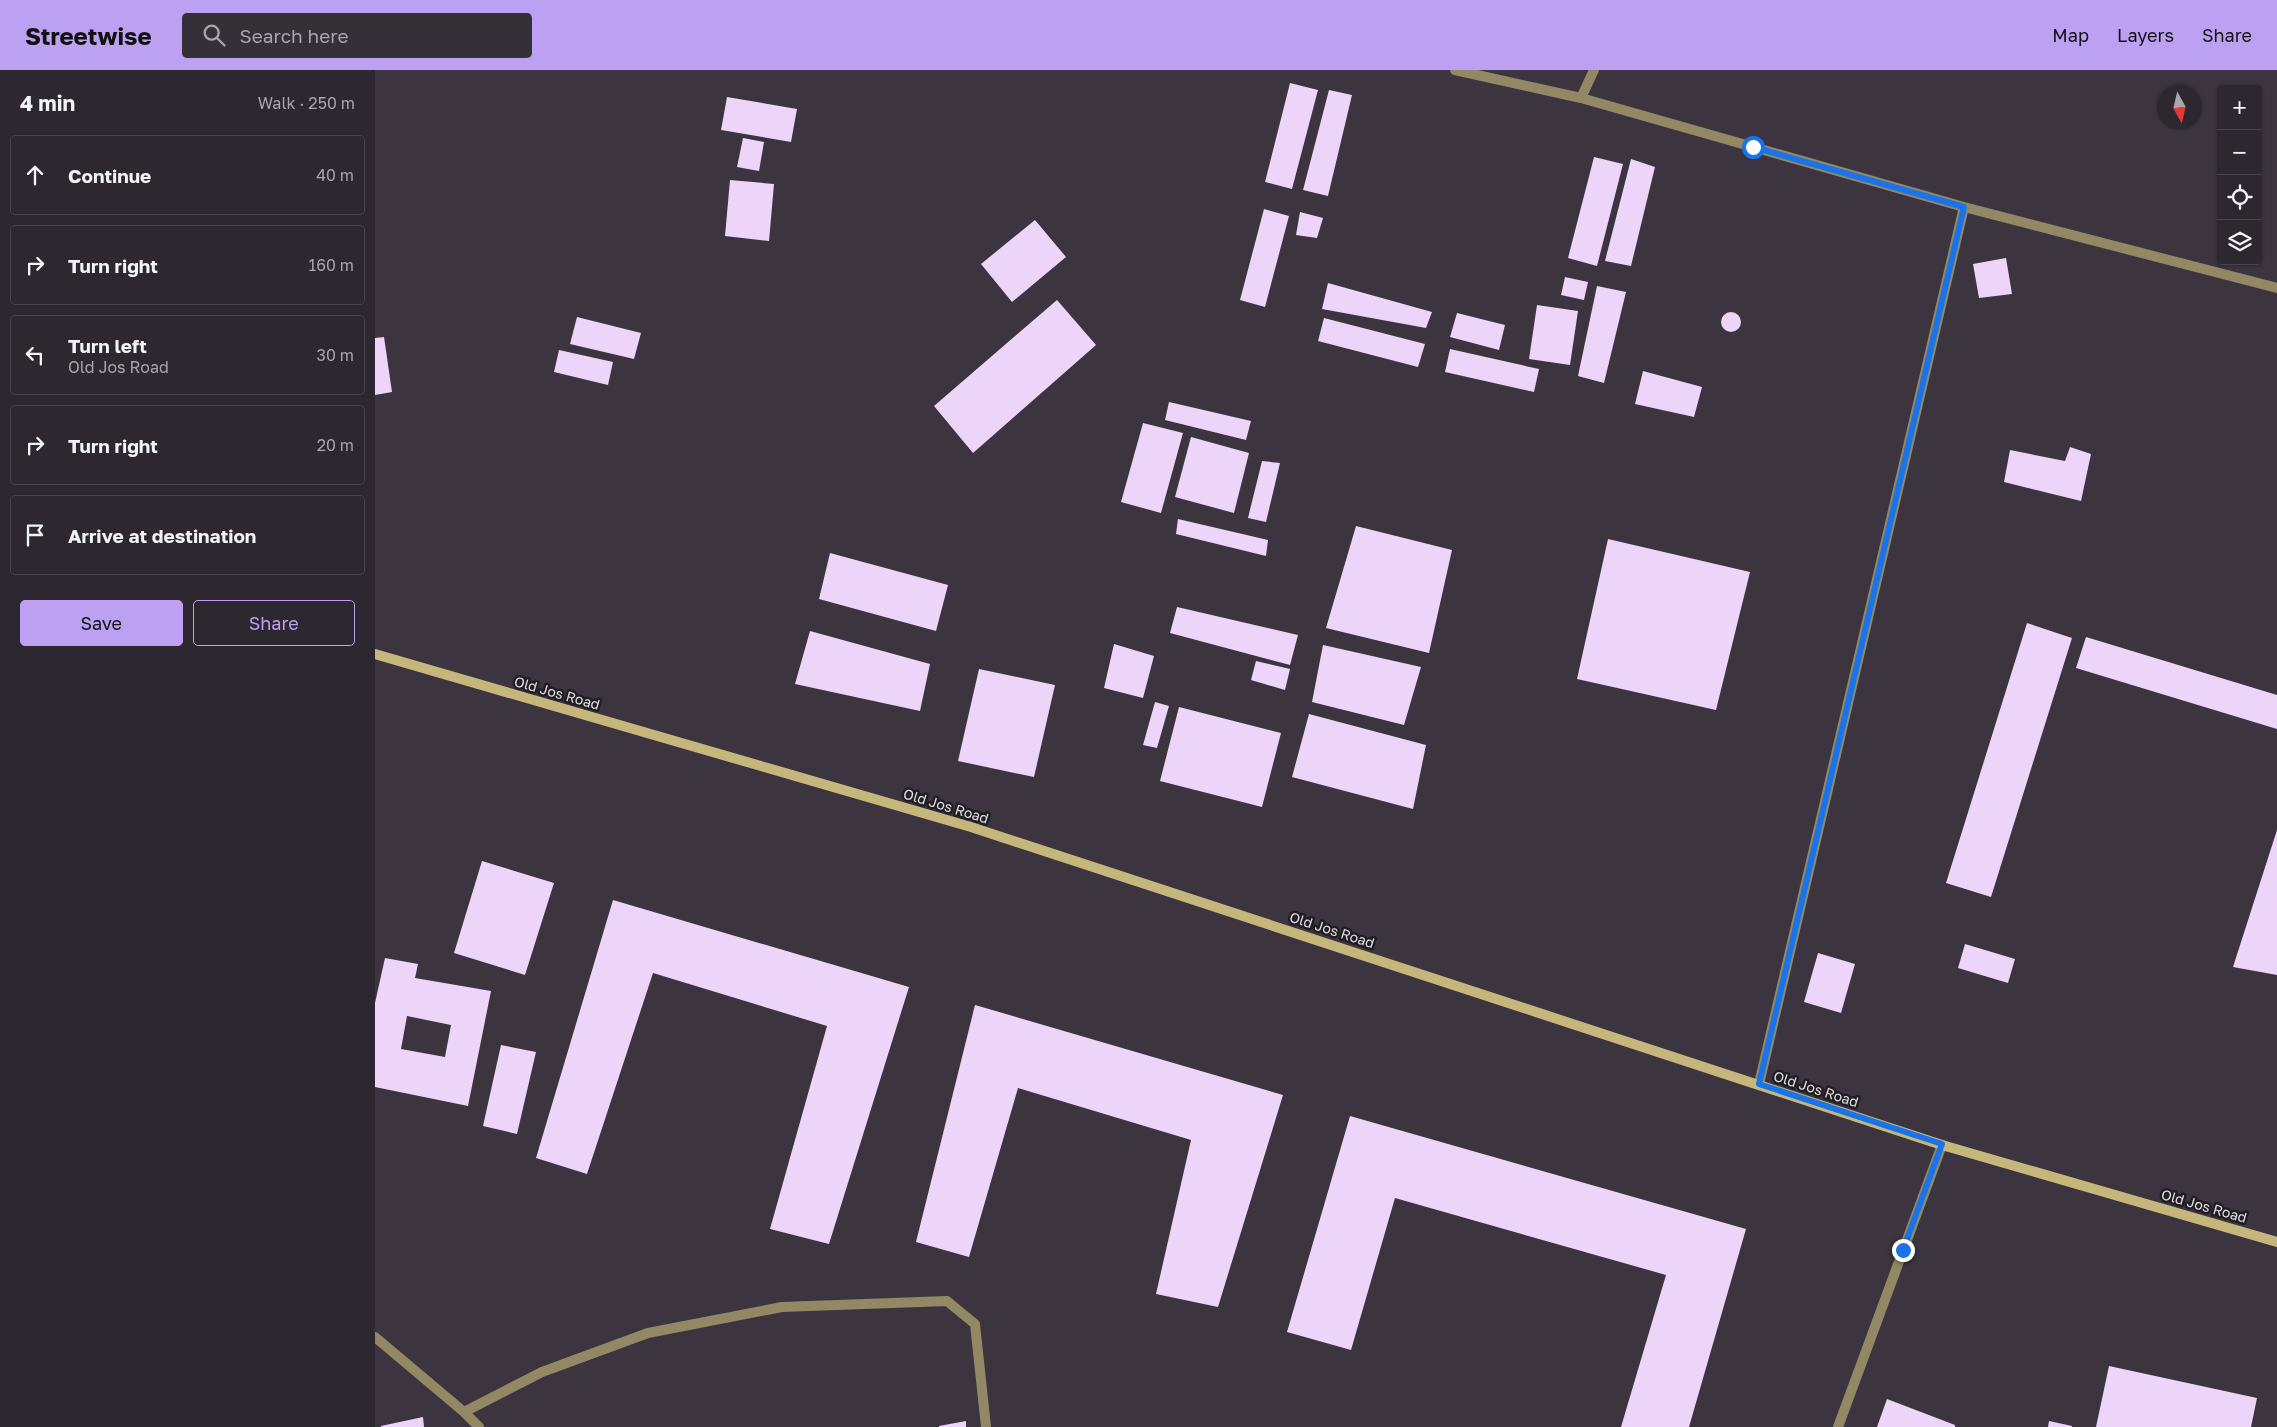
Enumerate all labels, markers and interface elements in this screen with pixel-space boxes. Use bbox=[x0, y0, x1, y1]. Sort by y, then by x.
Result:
search box bbox=[182, 13, 532, 58]
text: Streetwise bbox=[25, 21, 152, 50]
icon: search bbox=[200, 21, 228, 49]
text: Search here bbox=[240, 24, 348, 47]
text: Map bbox=[2052, 24, 2089, 46]
text: Layers bbox=[2117, 24, 2174, 46]
text: Share bbox=[2202, 24, 2252, 46]
north arrow bbox=[2157, 85, 2202, 130]
map controls bbox=[2217, 85, 2262, 265]
button: + bbox=[2217, 85, 2262, 130]
text: 4 min bbox=[20, 90, 75, 116]
text: Walk · 250 m bbox=[258, 93, 355, 113]
button: − bbox=[2217, 130, 2262, 175]
route start bbox=[1742, 136, 1765, 159]
icon: ahead bbox=[21, 161, 49, 189]
text: Continue bbox=[68, 164, 151, 187]
text: 40 m bbox=[316, 165, 354, 185]
button: locate bbox=[2217, 175, 2262, 220]
button: layers bbox=[2217, 220, 2262, 265]
icon: right bbox=[21, 251, 49, 279]
text: Turn right bbox=[68, 254, 158, 277]
text: 160 m bbox=[308, 255, 354, 275]
text: Turn left bbox=[68, 334, 147, 357]
icon: left bbox=[21, 341, 49, 369]
text: 30 m bbox=[317, 345, 354, 365]
text: Old Jos Road bbox=[68, 357, 169, 377]
icon: right bbox=[21, 431, 49, 459]
text: Turn right bbox=[68, 434, 158, 457]
text: 20 m bbox=[317, 435, 354, 455]
icon: arrive bbox=[21, 521, 49, 549]
text: Arrive at destination bbox=[68, 524, 256, 547]
button: Save bbox=[20, 600, 183, 646]
button: Share bbox=[193, 600, 355, 646]
street label: Old Jos Road bbox=[512, 672, 602, 713]
street label: Old Jos Road bbox=[901, 784, 991, 827]
street label: Old Jos Road bbox=[1288, 908, 1377, 951]
street label: Old Jos Road bbox=[1772, 1067, 1861, 1110]
street label: Old Jos Road bbox=[2159, 1185, 2249, 1226]
route end bbox=[1892, 1239, 1915, 1262]

